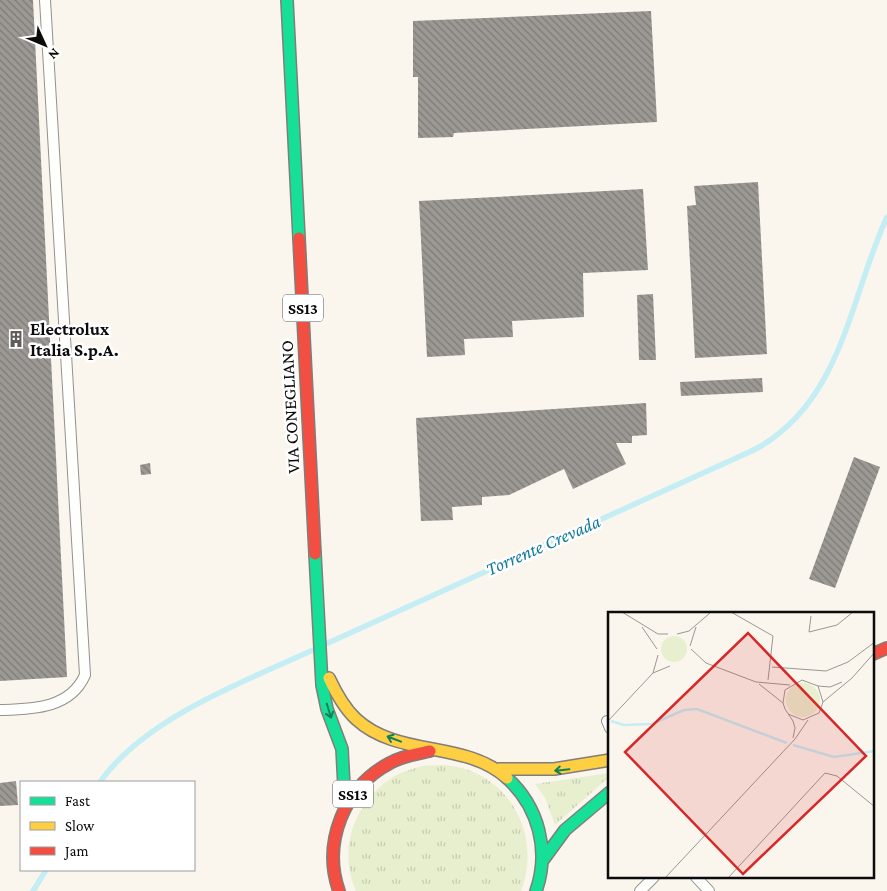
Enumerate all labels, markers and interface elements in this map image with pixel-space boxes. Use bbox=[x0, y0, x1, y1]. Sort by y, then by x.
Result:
north arrow bbox=[20, 20, 70, 70]
text: N bbox=[45, 45, 63, 63]
road number: SS13 bbox=[283, 294, 323, 322]
place label: Electrolux Italia S.p.A. bbox=[30, 319, 119, 360]
building icon: Electrolux Italia S.p.A. bbox=[6, 329, 26, 349]
street label: VIA CONEGLIANO bbox=[277, 340, 303, 474]
water label: Torrente Crevada bbox=[482, 510, 604, 580]
inset map bbox=[608, 612, 874, 878]
one-way arrow bbox=[324, 703, 334, 719]
one-way arrow bbox=[387, 734, 402, 743]
one-way arrow bbox=[554, 765, 570, 774]
legend bbox=[20, 781, 195, 871]
road number: SS13 bbox=[333, 781, 373, 808]
text: Fast bbox=[65, 793, 91, 809]
text: Slow bbox=[65, 818, 95, 834]
text: Jam bbox=[63, 843, 88, 860]

